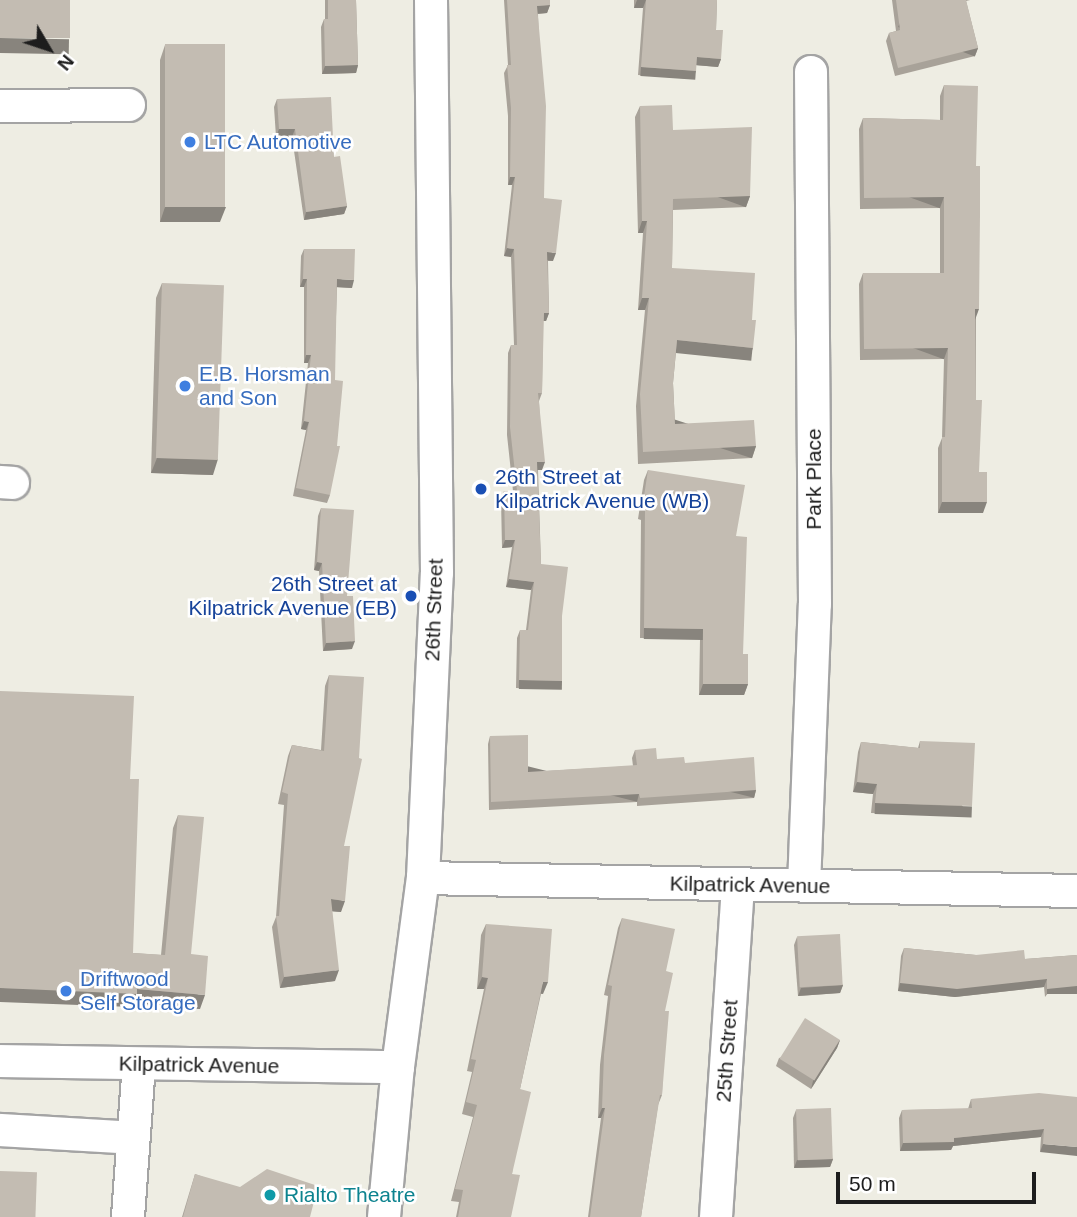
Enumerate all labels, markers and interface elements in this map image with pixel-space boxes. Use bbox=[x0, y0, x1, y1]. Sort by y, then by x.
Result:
north arrow bbox=[14, 14, 84, 84]
text: N bbox=[53, 51, 78, 74]
place label: LTC Automotive bbox=[204, 129, 353, 155]
marker: LTC Automotive bbox=[182, 134, 198, 150]
place label: E.B. Horsman and Son bbox=[199, 361, 330, 411]
marker: E.B. Horsman and Son bbox=[177, 378, 193, 394]
street label: Park Place bbox=[801, 428, 827, 530]
place label: 26th Street at Kilpatrick Avenue (WB) bbox=[495, 464, 711, 514]
marker: 26th Street at Kilpatrick Avenue (WB) bbox=[473, 481, 489, 497]
street label: 26th Street bbox=[420, 558, 448, 662]
place label: 26th Street at Kilpatrick Avenue (EB) bbox=[187, 571, 397, 621]
marker: 26th Street at Kilpatrick Avenue (EB) bbox=[403, 588, 419, 604]
street label: Kilpatrick Avenue bbox=[669, 871, 831, 899]
place label: Driftwood Self Storage bbox=[80, 966, 196, 1016]
marker: Driftwood Self Storage bbox=[58, 983, 74, 999]
street label: 25th Street bbox=[711, 999, 743, 1103]
street label: Kilpatrick Avenue bbox=[118, 1051, 280, 1079]
scale bar bbox=[839, 1158, 1038, 1202]
text: 50 m bbox=[849, 1172, 896, 1195]
place label: Rialto Theatre bbox=[284, 1182, 416, 1208]
marker: Rialto Theatre bbox=[262, 1187, 278, 1203]

